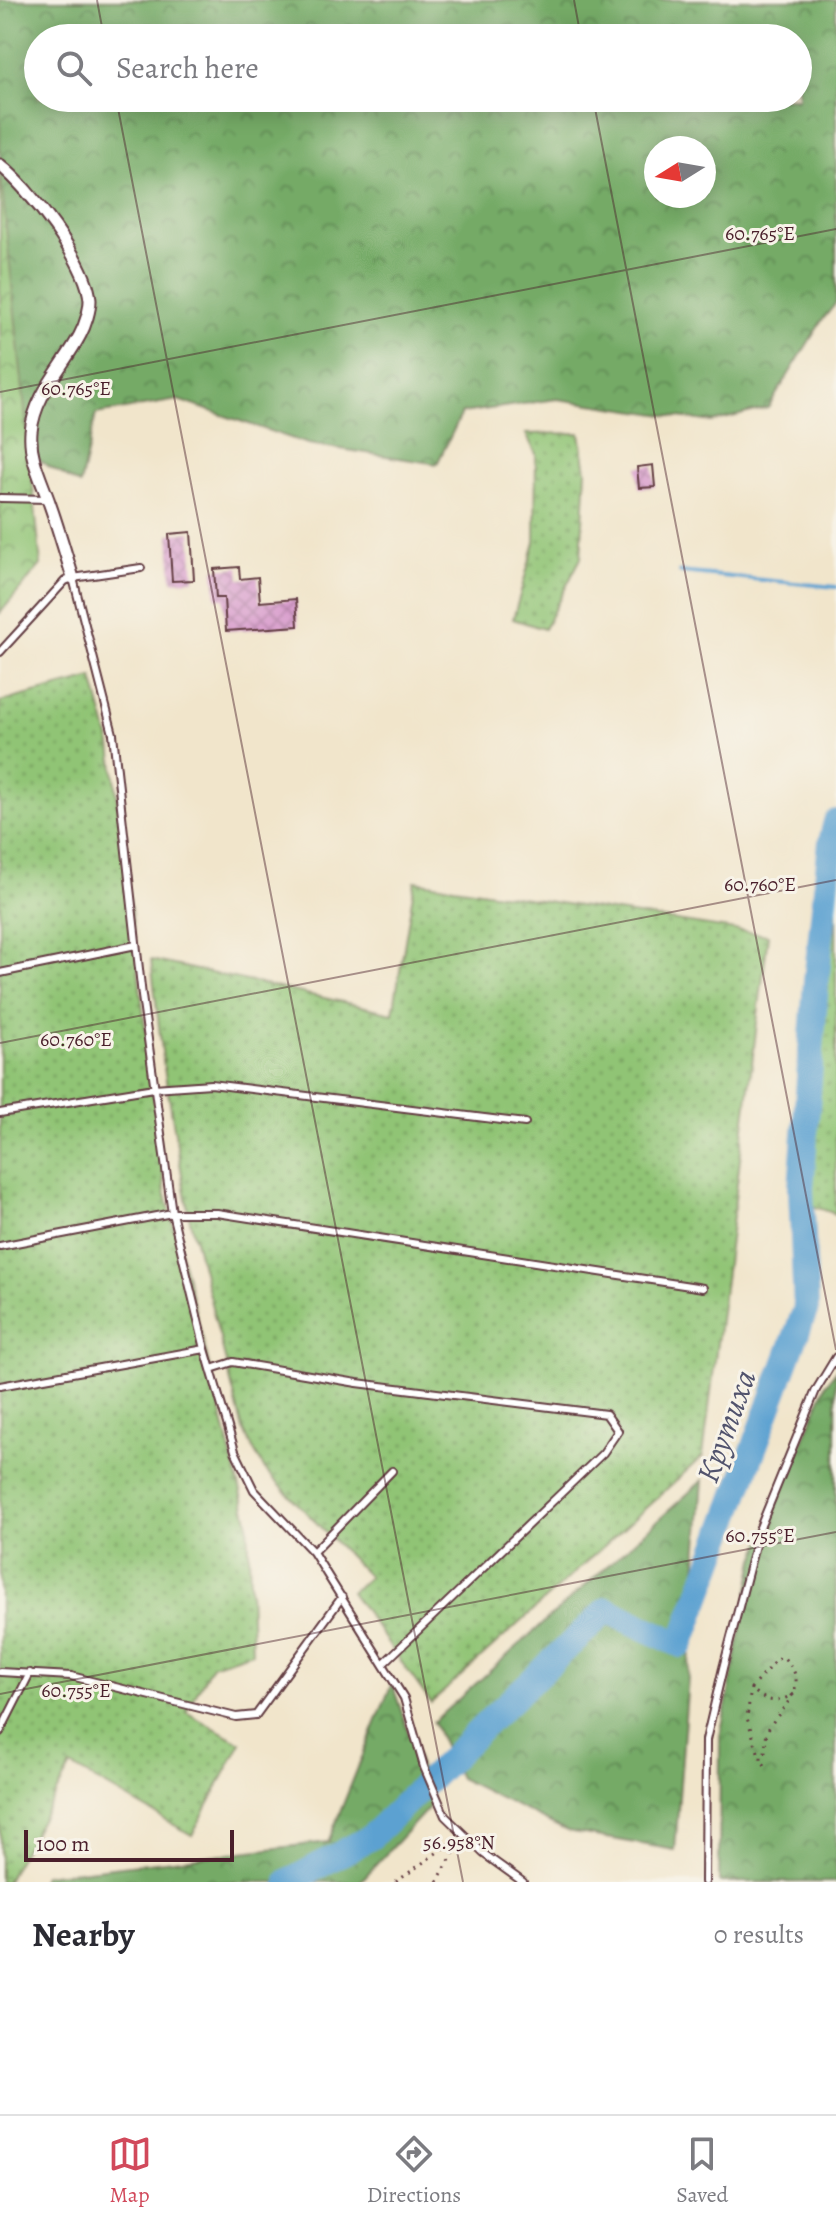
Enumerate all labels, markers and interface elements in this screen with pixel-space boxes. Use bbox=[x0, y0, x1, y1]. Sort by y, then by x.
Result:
search box bbox=[24, 24, 812, 112]
icon: search bbox=[52, 46, 96, 90]
text: Search here bbox=[116, 48, 259, 88]
north arrow bbox=[644, 136, 716, 208]
text: 60.765°E bbox=[725, 220, 795, 247]
text: 60.765°E bbox=[41, 375, 111, 402]
text: 60.760°E bbox=[724, 871, 796, 898]
text: 60.760°E bbox=[40, 1026, 112, 1053]
water label: Крутиха bbox=[685, 1363, 767, 1489]
text: 60.755°E bbox=[725, 1522, 795, 1549]
text: 60.755°E bbox=[41, 1677, 111, 1704]
scale bar bbox=[24, 1826, 234, 1862]
text: 100 m bbox=[36, 1829, 90, 1859]
text: 56.958°N bbox=[423, 1829, 495, 1856]
text: Nearby bbox=[32, 1911, 135, 1958]
text: 0 results bbox=[714, 1917, 804, 1952]
tab: Map bbox=[108, 2132, 152, 2210]
tab: Directions bbox=[367, 2132, 461, 2210]
tab: Saved bbox=[676, 2132, 728, 2210]

